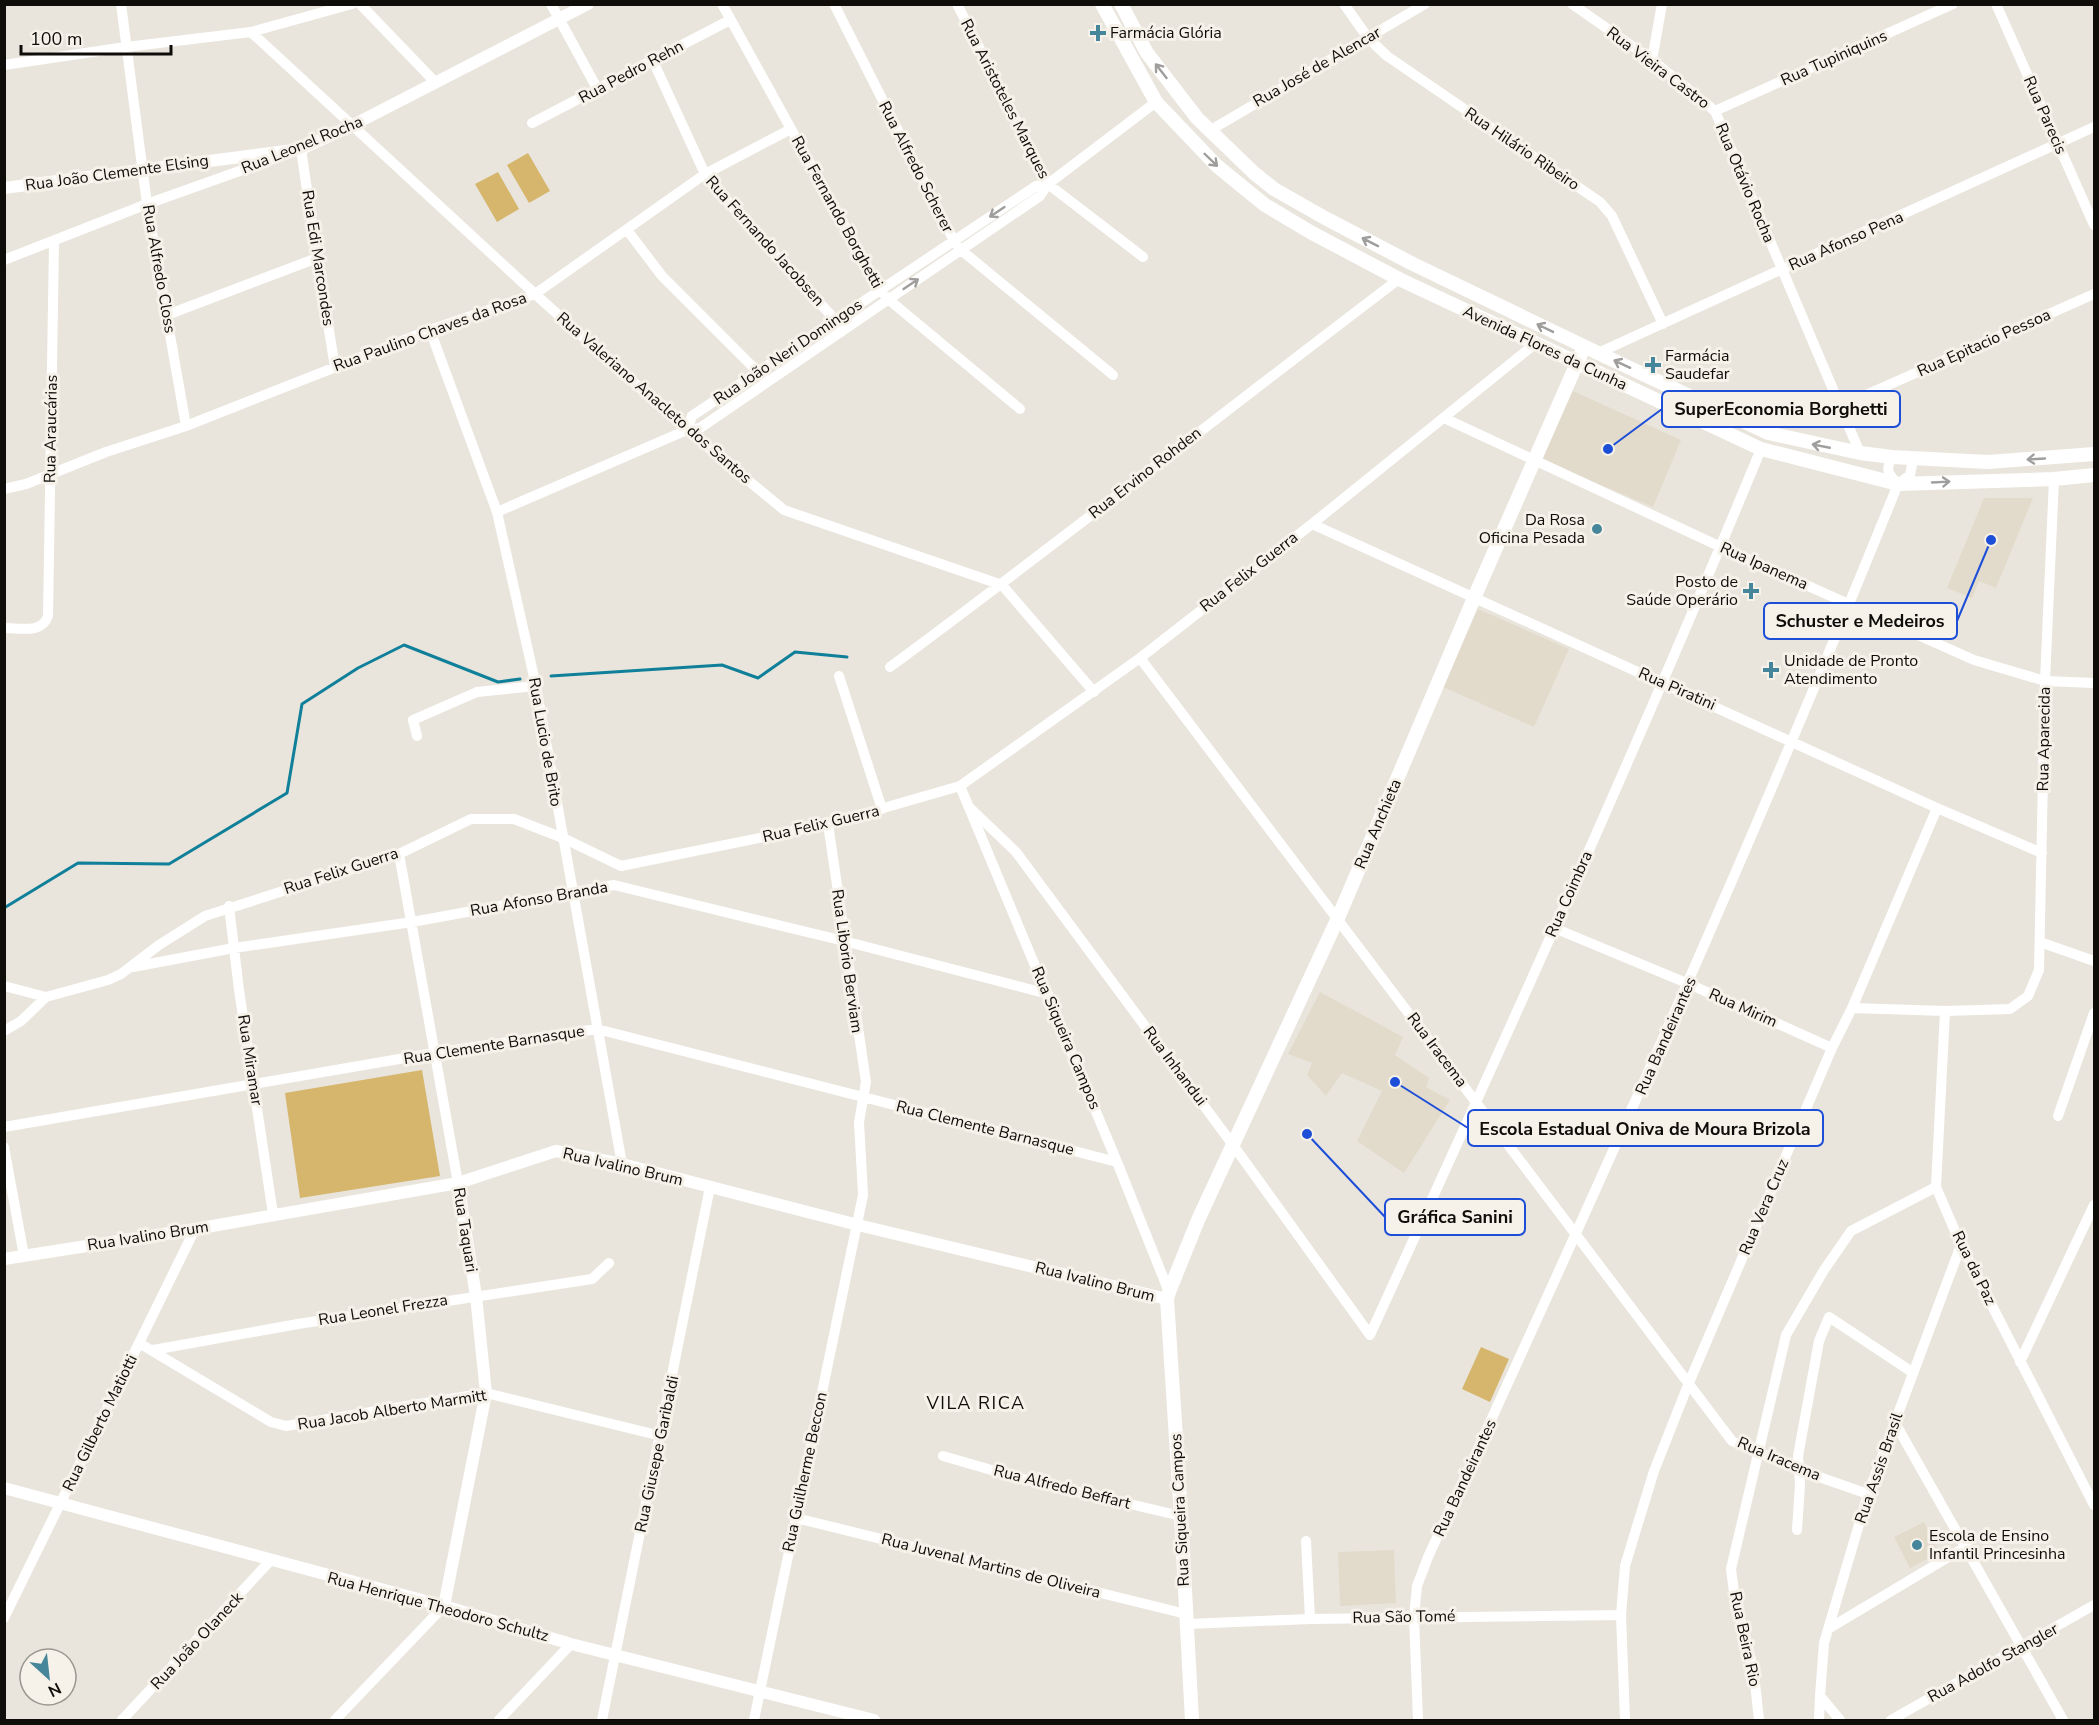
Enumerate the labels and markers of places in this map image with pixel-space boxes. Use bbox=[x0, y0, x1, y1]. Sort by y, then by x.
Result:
place label: Farmácia Glória bbox=[1110, 22, 1222, 44]
marker: Farmácia Glória bbox=[1091, 26, 1105, 40]
place label: Farmácia Saudefar bbox=[1665, 345, 1730, 385]
marker: Farmácia Saudefar bbox=[1646, 358, 1660, 372]
callout: SuperEconomia Borghetti bbox=[1662, 391, 1900, 427]
place label: Da Rosa Oficina Pesada bbox=[1479, 509, 1585, 549]
marker: Da Rosa Oficina Pesada bbox=[1590, 522, 1604, 536]
place label: Posto de Saúde Operário bbox=[1626, 571, 1738, 611]
marker: Posto de Saúde Operário bbox=[1742, 582, 1760, 600]
callout: Schuster e Medeiros bbox=[1764, 603, 1957, 639]
place label: Unidade de Pronto Atendimento bbox=[1784, 650, 1918, 690]
marker: Unidade de Pronto Atendimento bbox=[1762, 661, 1780, 679]
callout: Escola Estadual Oniva de Moura Brizola bbox=[1468, 1110, 1823, 1146]
callout: Gráfica Sanini bbox=[1385, 1199, 1525, 1235]
place label: Escola de Ensino Infantil Princesinha bbox=[1929, 1525, 2065, 1565]
marker: Escola de Ensino Infantil Princesinha bbox=[1910, 1538, 1924, 1552]

